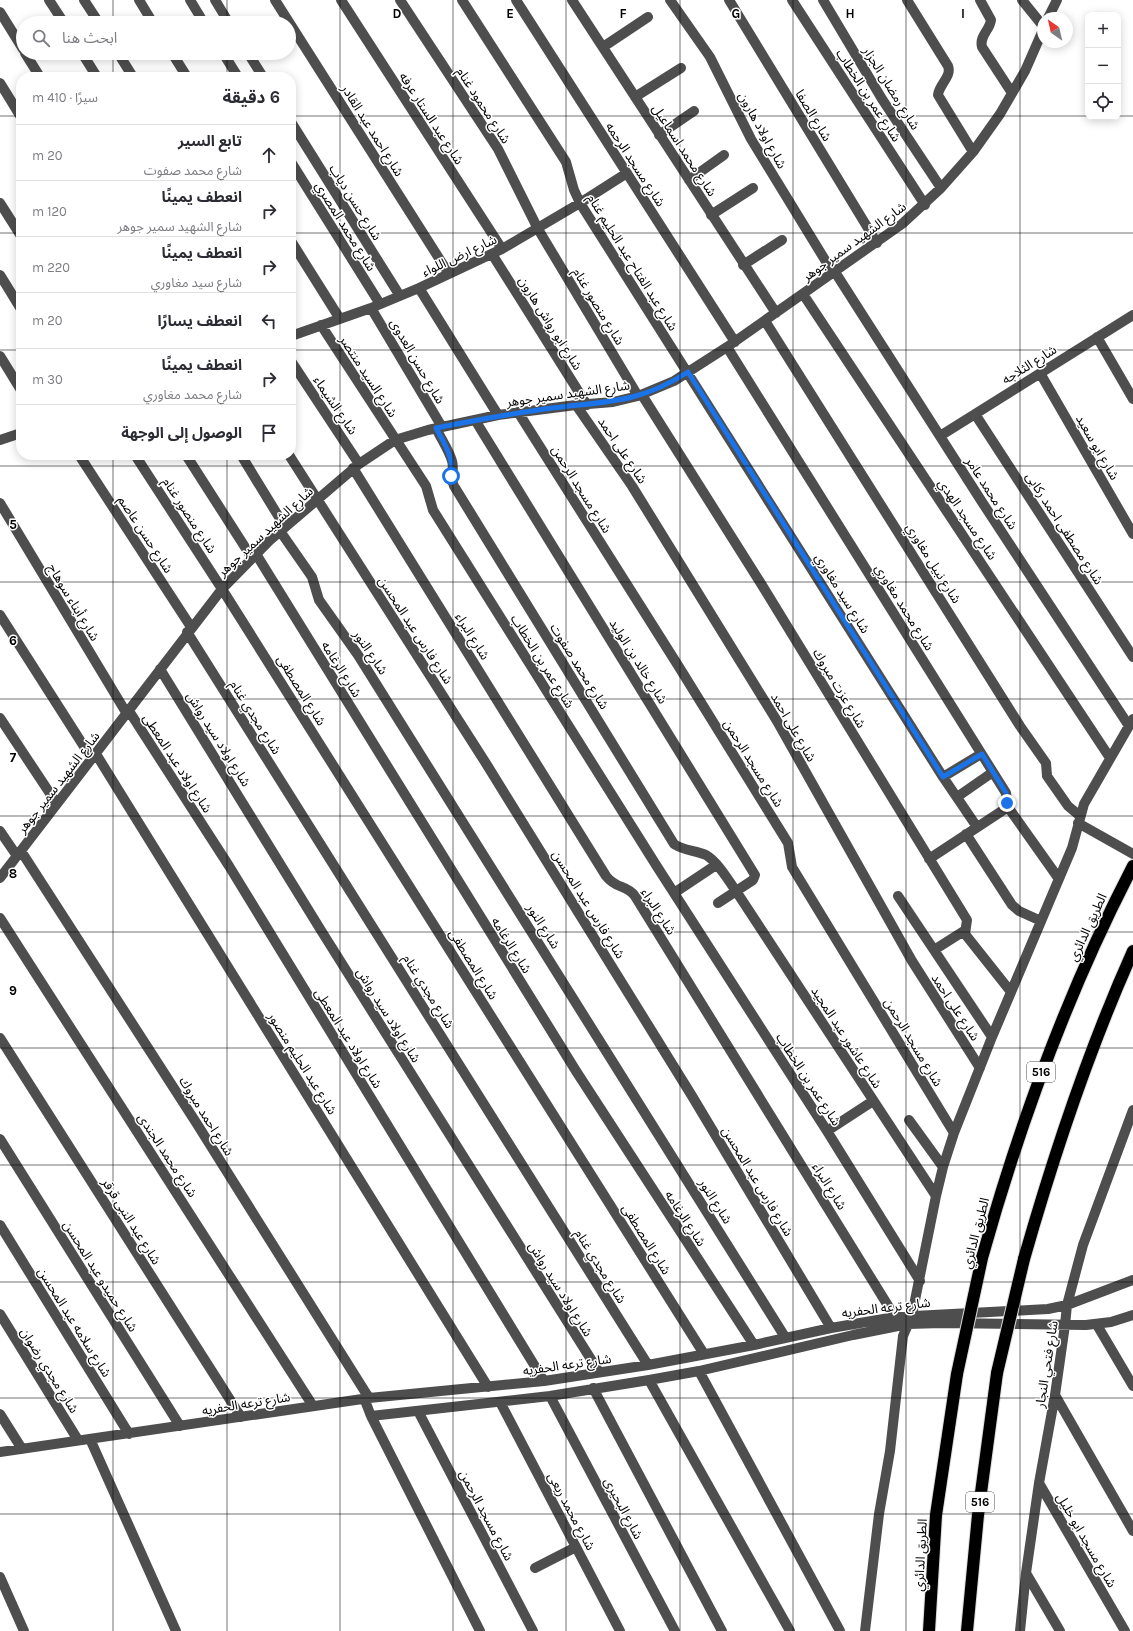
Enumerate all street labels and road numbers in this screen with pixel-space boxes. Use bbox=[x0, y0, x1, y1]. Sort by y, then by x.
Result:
street label: شارع رمضان الجزار bbox=[857, 43, 923, 134]
street label: شارع عمر بن الخطاب bbox=[831, 46, 904, 146]
street label: شارع محمود غنام bbox=[451, 64, 514, 148]
street label: شارع عبد الستار عرفه bbox=[394, 69, 467, 169]
street label: شارع احمد عبد القادر bbox=[335, 81, 407, 181]
street label: شارع الصفا bbox=[790, 87, 835, 145]
street label: شارع اولاد هارون bbox=[733, 89, 790, 172]
street label: شارع محمد اسماعيل bbox=[647, 102, 720, 201]
street label: شارع مسجد الرحمه bbox=[600, 119, 668, 211]
street label: شارع حسن دياب bbox=[324, 162, 385, 245]
street label: شارع محمد المصري bbox=[310, 179, 379, 275]
street label: شارع عبد الفتاح عبد الحليم غنام bbox=[582, 191, 681, 335]
street label: شارع الشهيد سمير جوهر bbox=[799, 199, 911, 287]
street label: شارع ارض اللواء bbox=[419, 232, 500, 282]
street label: شارع منصور غنام bbox=[567, 265, 627, 349]
street label: شارع ابو رواش هارون bbox=[513, 274, 585, 374]
street label: شارع حسن العدوى bbox=[385, 316, 448, 408]
street label: شارع السيد منتصر bbox=[334, 332, 401, 422]
street label: شارع الثلاجه bbox=[999, 342, 1061, 390]
street label: شارع الشيماء bbox=[308, 373, 361, 439]
street label: شارع الشهيد سمير جوهر bbox=[504, 377, 631, 413]
street label: شارع ابو سعيد bbox=[1070, 412, 1122, 484]
street label: شارع على احمد bbox=[592, 414, 650, 488]
street label: شارع مسجد الرحمن bbox=[546, 443, 615, 537]
street label: شارع محمد عامر bbox=[960, 453, 1021, 534]
street label: شارع مصطفى احمد ركابى bbox=[1020, 469, 1106, 589]
street label: شارع منصور غنام bbox=[157, 475, 220, 558]
street label: شارع مسجد الهدي bbox=[932, 476, 1000, 564]
street label: شارع الشهيد سمير جوهر bbox=[214, 483, 318, 582]
street label: شارع حسن عاصم bbox=[113, 493, 176, 577]
street label: شارع نبيل مغاوري bbox=[900, 520, 964, 608]
street label: شارع سيد مغاوري bbox=[809, 551, 873, 638]
street label: شارع أبناء سوهاج bbox=[42, 561, 103, 645]
street label: شارع محمد مغاوري bbox=[869, 561, 937, 655]
street label: شارع فارس عبد المحسن bbox=[373, 574, 456, 688]
street label: شارع البراء bbox=[450, 610, 493, 664]
street label: شارع عمر بن الخطاب bbox=[505, 612, 577, 712]
street label: شارع خالد بن الوليد bbox=[604, 616, 671, 708]
street label: شارع محمد صفوت bbox=[545, 621, 612, 714]
street label: شارع النور bbox=[347, 626, 391, 679]
street label: شارع الرغامه bbox=[316, 638, 365, 702]
street label: شارع عزت مبروك bbox=[807, 646, 869, 732]
street label: شارع المصطفى bbox=[271, 652, 329, 730]
street label: شارع مجدي غنام bbox=[224, 677, 284, 759]
street label: شارع اولاد سيد رواش bbox=[181, 689, 254, 791]
street label: شارع على احمد bbox=[765, 690, 819, 766]
street label: شارع اولاد عبد المعطى bbox=[138, 711, 215, 817]
street label: شارع مسجد الرحمن bbox=[718, 717, 787, 811]
street label: شارع الشهيد سمير جوهر bbox=[14, 729, 105, 839]
street label: شارع فارس عبد المحسن bbox=[547, 847, 628, 963]
street label: شارع البراء bbox=[635, 885, 679, 939]
street label: الطريق الدائري bbox=[1065, 891, 1112, 965]
street label: شارع النور bbox=[521, 900, 563, 953]
street label: شارع الرغامه bbox=[486, 914, 535, 978]
street label: شارع المصطفى bbox=[443, 926, 501, 1004]
street label: شارع مجدي غنام bbox=[397, 951, 457, 1033]
street label: شارع اولاد سيد رواش bbox=[351, 965, 424, 1067]
street label: شارع على احمد bbox=[926, 971, 983, 1045]
street label: شارع عاشور عبد المجيد bbox=[806, 984, 885, 1092]
street label: شارع اولاد عبد المعطى bbox=[309, 986, 385, 1092]
street label: شارع مسجد الرحمن bbox=[879, 995, 946, 1091]
street label: شارع عبد الحليم منصور bbox=[262, 1008, 340, 1119]
street label: شارع عمر بن الخطاب bbox=[771, 1030, 844, 1130]
road number: 516 bbox=[1027, 1062, 1055, 1082]
street label: شارع احمد مبروك bbox=[174, 1074, 237, 1160]
street label: شارع محمد الجندى bbox=[132, 1110, 200, 1202]
street label: شارع فارس عبد المحسن bbox=[716, 1124, 796, 1240]
street label: شارع البراء bbox=[807, 1160, 850, 1214]
street label: شارع عبد النبى قرقر bbox=[96, 1174, 164, 1269]
street label: شارع النور bbox=[693, 1175, 735, 1228]
street label: شارع الرغامه bbox=[660, 1188, 709, 1250]
street label: الطريق الدائري bbox=[959, 1196, 995, 1271]
street label: شارع المصطفى bbox=[616, 1201, 674, 1279]
street label: شارع حميدو عبد المحسن bbox=[58, 1218, 141, 1336]
street label: شارع مجدي غنام bbox=[569, 1226, 629, 1308]
street label: شارع اولاد سيد رواش bbox=[523, 1239, 596, 1341]
street label: شارع سلامه عبد المحسن bbox=[32, 1265, 114, 1381]
street label: شارع ترعه الحفريه bbox=[841, 1295, 932, 1323]
street label: شارع فتحي النجار bbox=[1032, 1320, 1064, 1410]
street label: شارع مجدي رضوان bbox=[15, 1325, 82, 1417]
street label: شارع ترعه الحفريه bbox=[522, 1351, 613, 1381]
street label: شارع ترعه الحفريه bbox=[201, 1389, 292, 1421]
street label: شارع مسجد الرحمن bbox=[454, 1467, 517, 1564]
street label: شارع محمد ريعى bbox=[542, 1470, 598, 1554]
street label: شارع البحيرى bbox=[598, 1475, 646, 1543]
street label: شارع مسجد ابو خليل bbox=[1051, 1490, 1120, 1592]
road number: 516 bbox=[966, 1492, 994, 1512]
street label: الطريق الدائري bbox=[911, 1518, 933, 1592]

